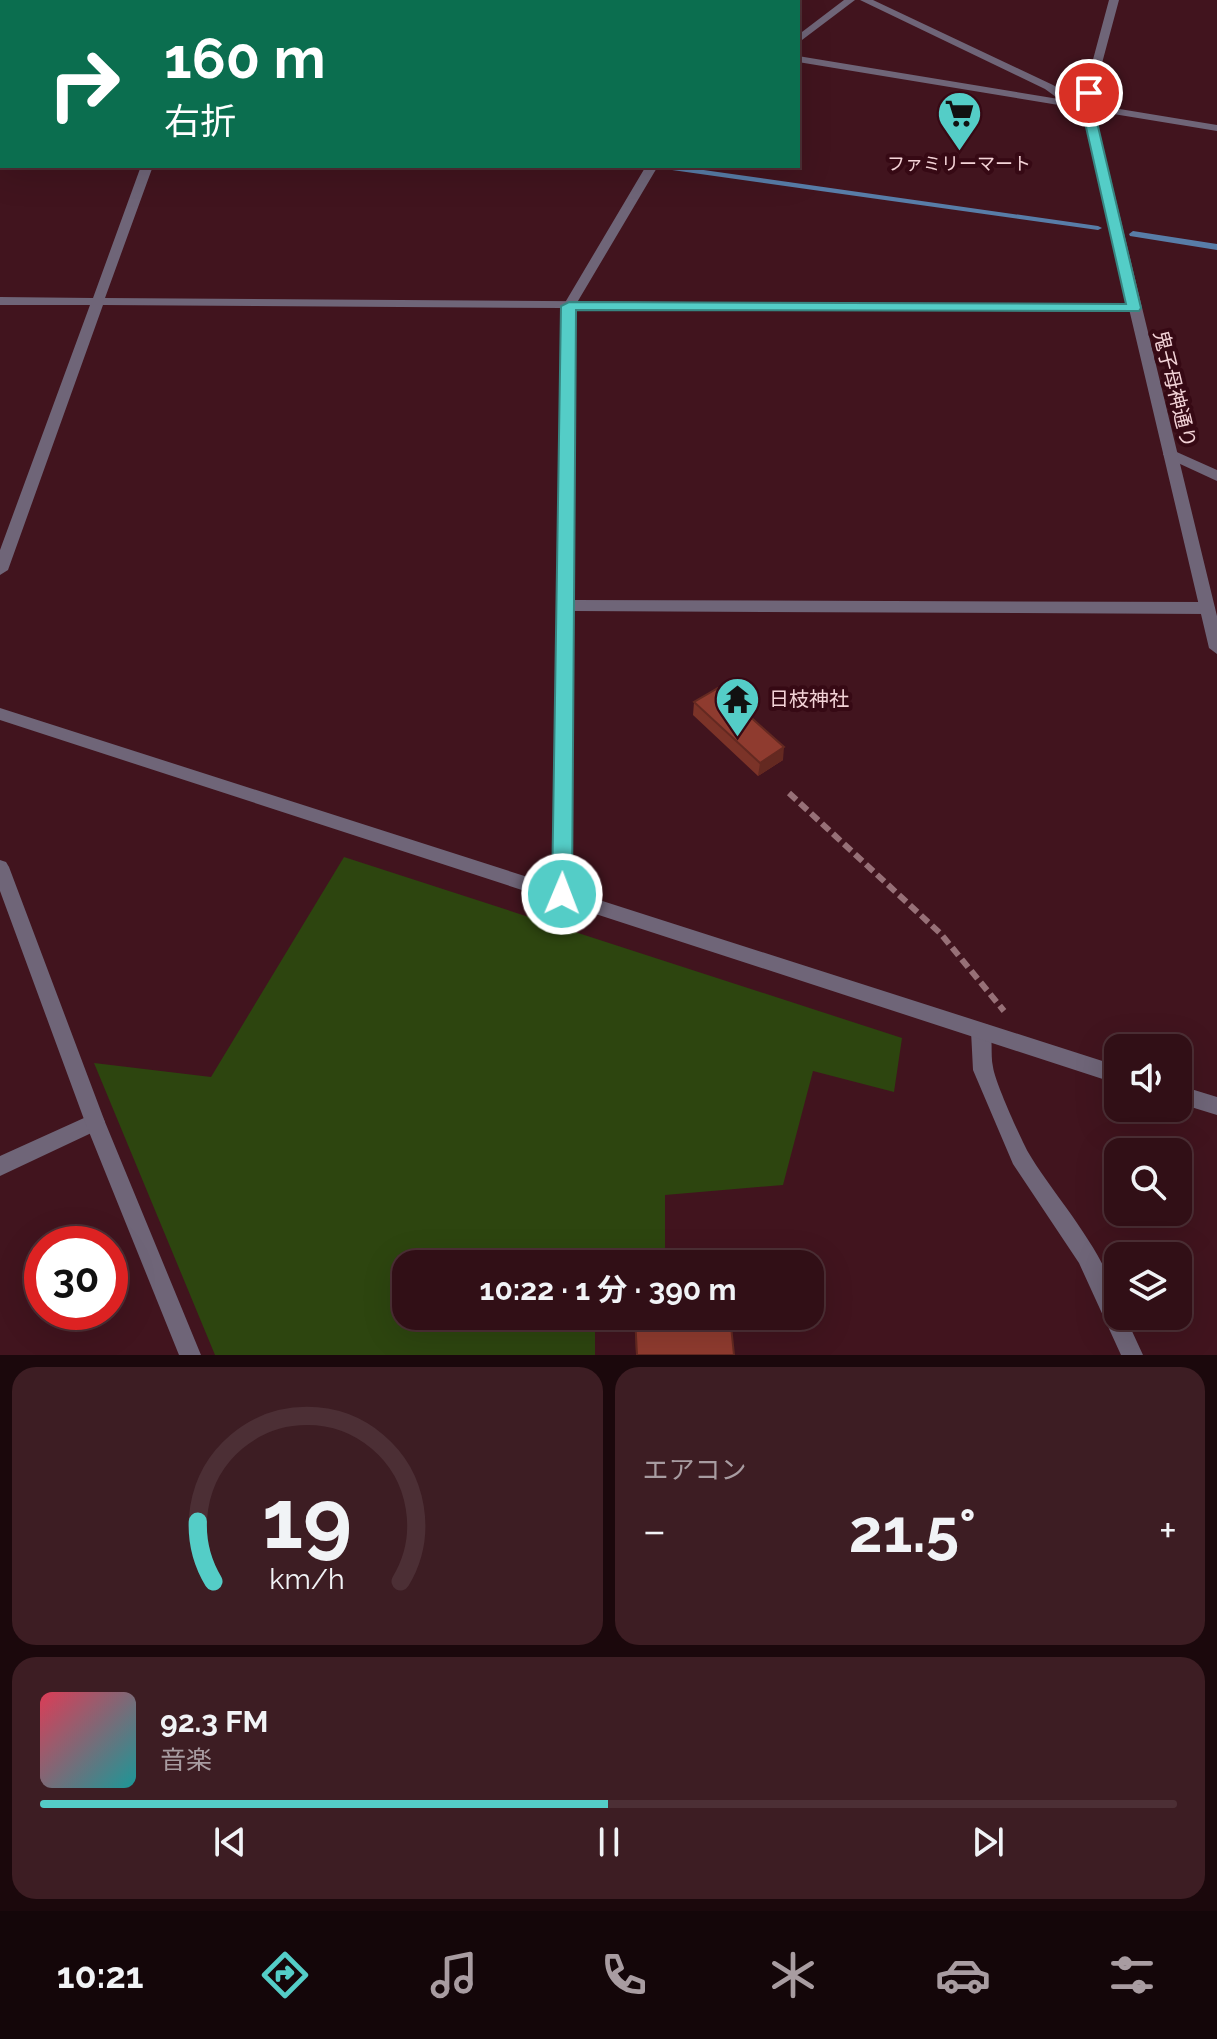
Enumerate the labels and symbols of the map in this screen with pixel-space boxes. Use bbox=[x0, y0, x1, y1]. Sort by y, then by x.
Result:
pin bbox=[1055, 59, 1123, 127]
supermarket icon: ファミリーマート bbox=[935, 90, 983, 153]
place label: ファミリーマート bbox=[887, 153, 1031, 174]
street label: 鬼子母神通り bbox=[1149, 328, 1201, 450]
temple icon: 日枝神社 bbox=[714, 675, 762, 738]
place label: 日枝神社 bbox=[769, 687, 849, 711]
position arrow bbox=[520, 852, 604, 936]
speed limit sign: 30 bbox=[24, 1226, 128, 1330]

